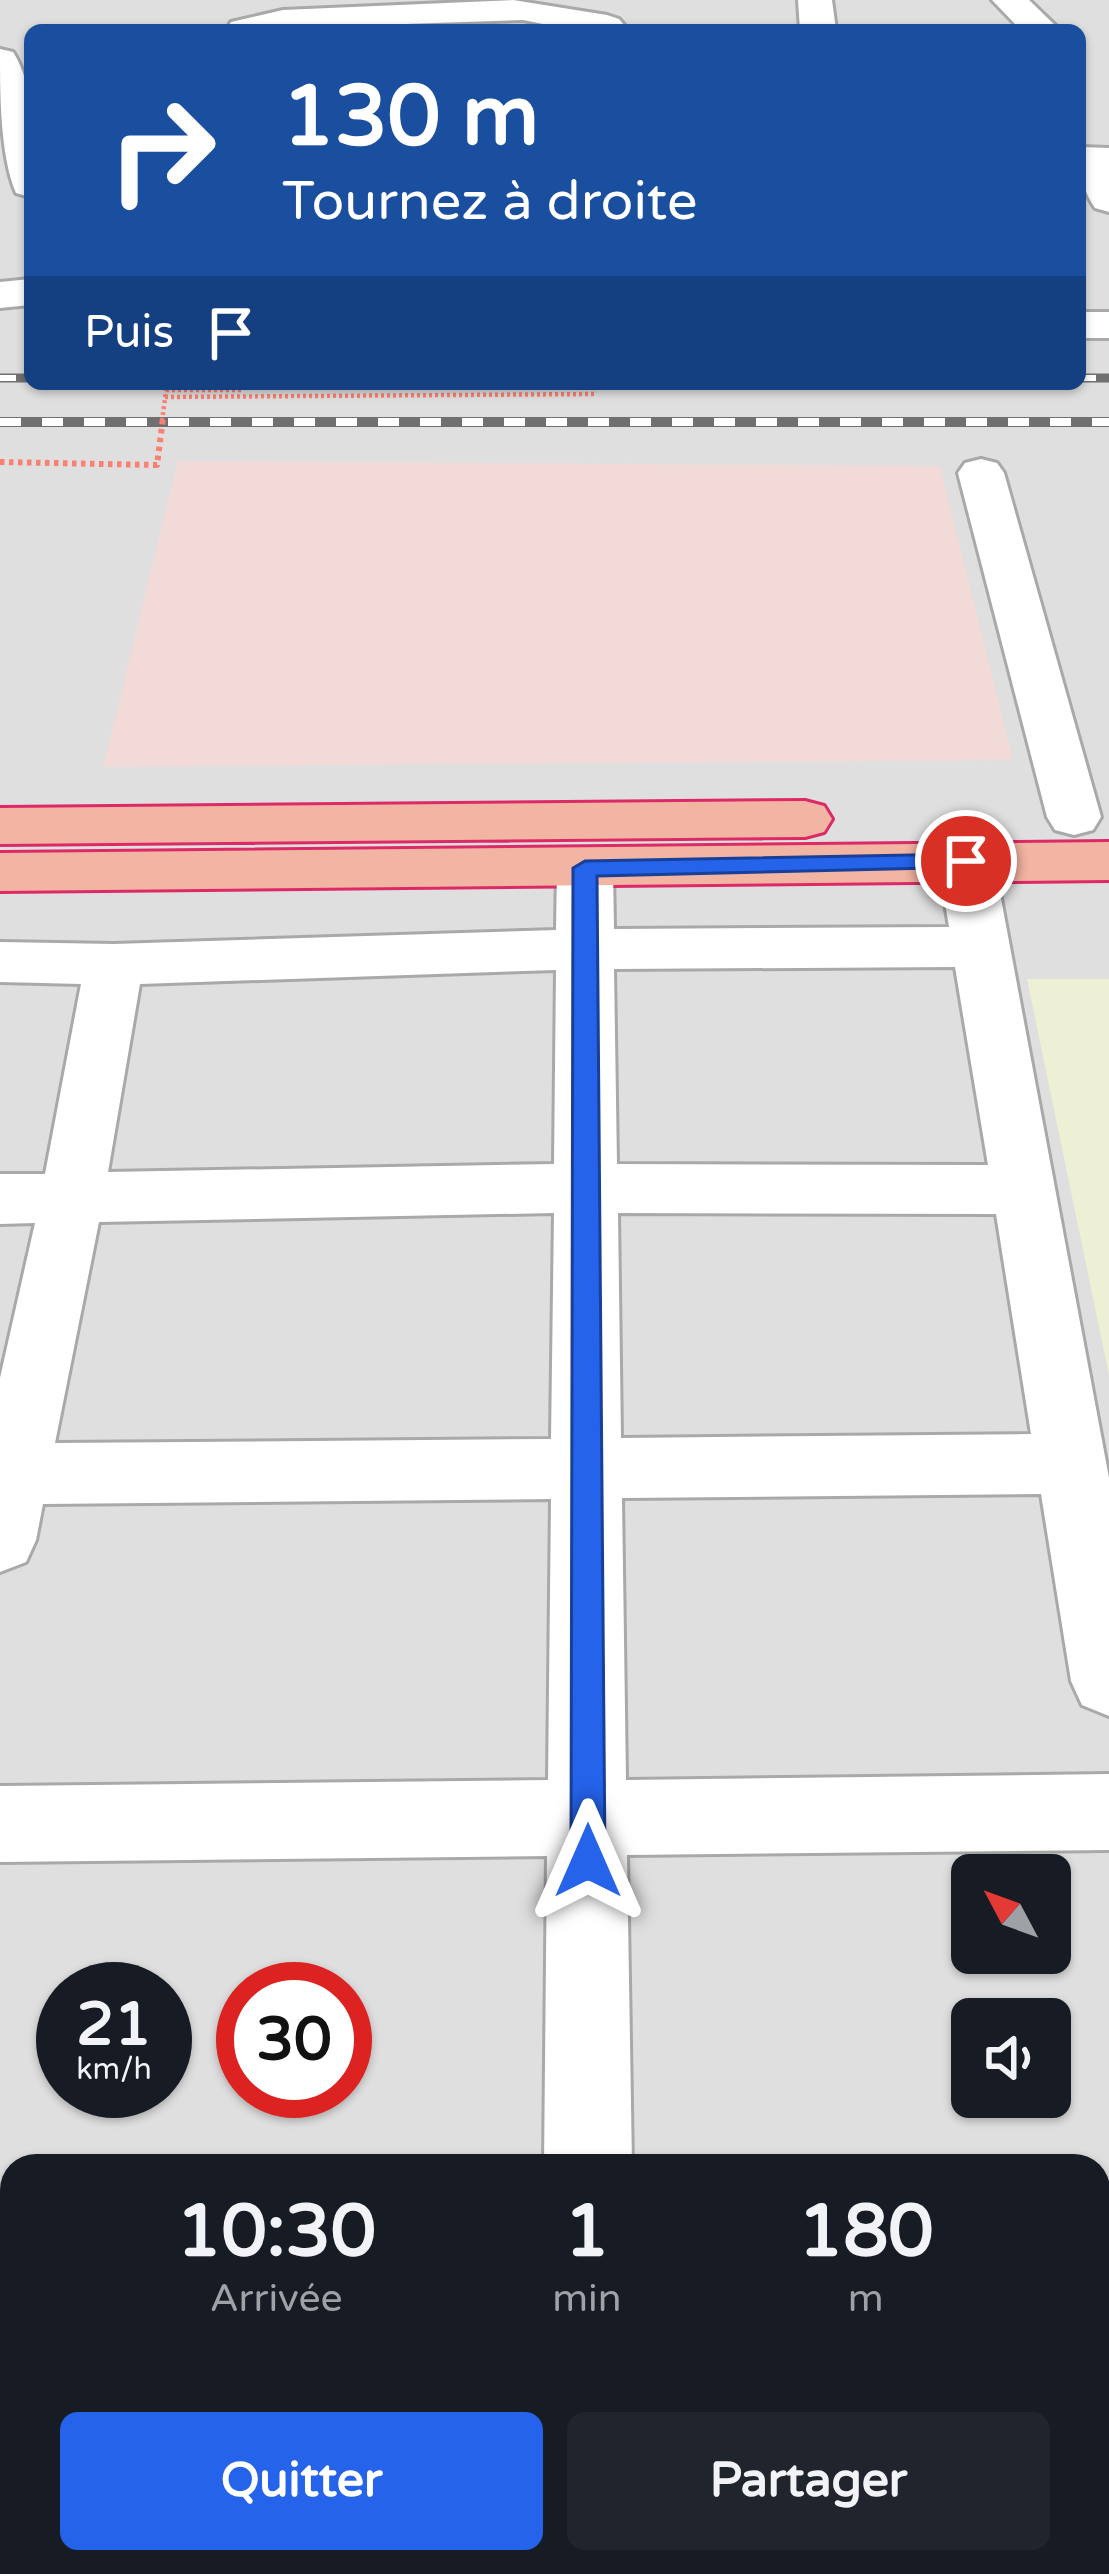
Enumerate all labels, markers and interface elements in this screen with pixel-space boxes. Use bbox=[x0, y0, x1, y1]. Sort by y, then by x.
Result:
text: 130 m bbox=[282, 67, 539, 168]
icon: right bbox=[84, 72, 240, 228]
text: Tournez à droite bbox=[282, 169, 698, 234]
icon: arrive bbox=[198, 300, 264, 366]
text: Puis bbox=[84, 306, 174, 360]
pin bbox=[915, 810, 1017, 912]
icon: arrive bbox=[933, 828, 999, 894]
position arrow bbox=[525, 1798, 651, 1924]
north arrow bbox=[951, 1854, 1071, 1974]
map controls bbox=[951, 1854, 1071, 2118]
speed limit sign: 30 bbox=[216, 1962, 372, 2118]
text: 21 bbox=[76, 1989, 152, 2061]
button: sound bbox=[951, 1998, 1071, 2118]
text: km/h bbox=[76, 2051, 152, 2088]
text: 10:30 bbox=[176, 2189, 376, 2276]
text: 1 bbox=[564, 2189, 610, 2276]
text: 180 bbox=[798, 2189, 934, 2276]
text: Arrivée bbox=[210, 2275, 343, 2322]
text: min bbox=[552, 2275, 622, 2322]
text: m bbox=[848, 2275, 884, 2322]
button: Quitter bbox=[60, 2412, 543, 2550]
button: Partager bbox=[567, 2412, 1050, 2550]

